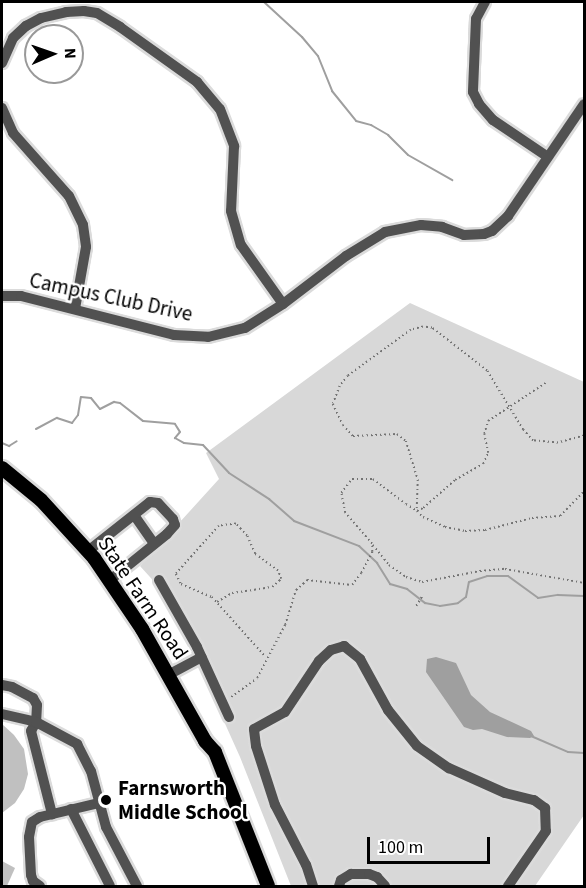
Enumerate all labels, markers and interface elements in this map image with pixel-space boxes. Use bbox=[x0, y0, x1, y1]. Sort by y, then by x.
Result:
north arrow bbox=[24, 24, 84, 84]
text: N bbox=[59, 48, 81, 59]
street label: Campus Club Drive bbox=[27, 267, 195, 327]
street label: State Farm Road bbox=[92, 532, 194, 664]
place label: Farnsworth Middle School bbox=[118, 775, 248, 825]
marker: Farnsworth Middle School bbox=[99, 793, 113, 807]
scale bar bbox=[370, 825, 493, 863]
text: 100 m bbox=[378, 835, 423, 860]

